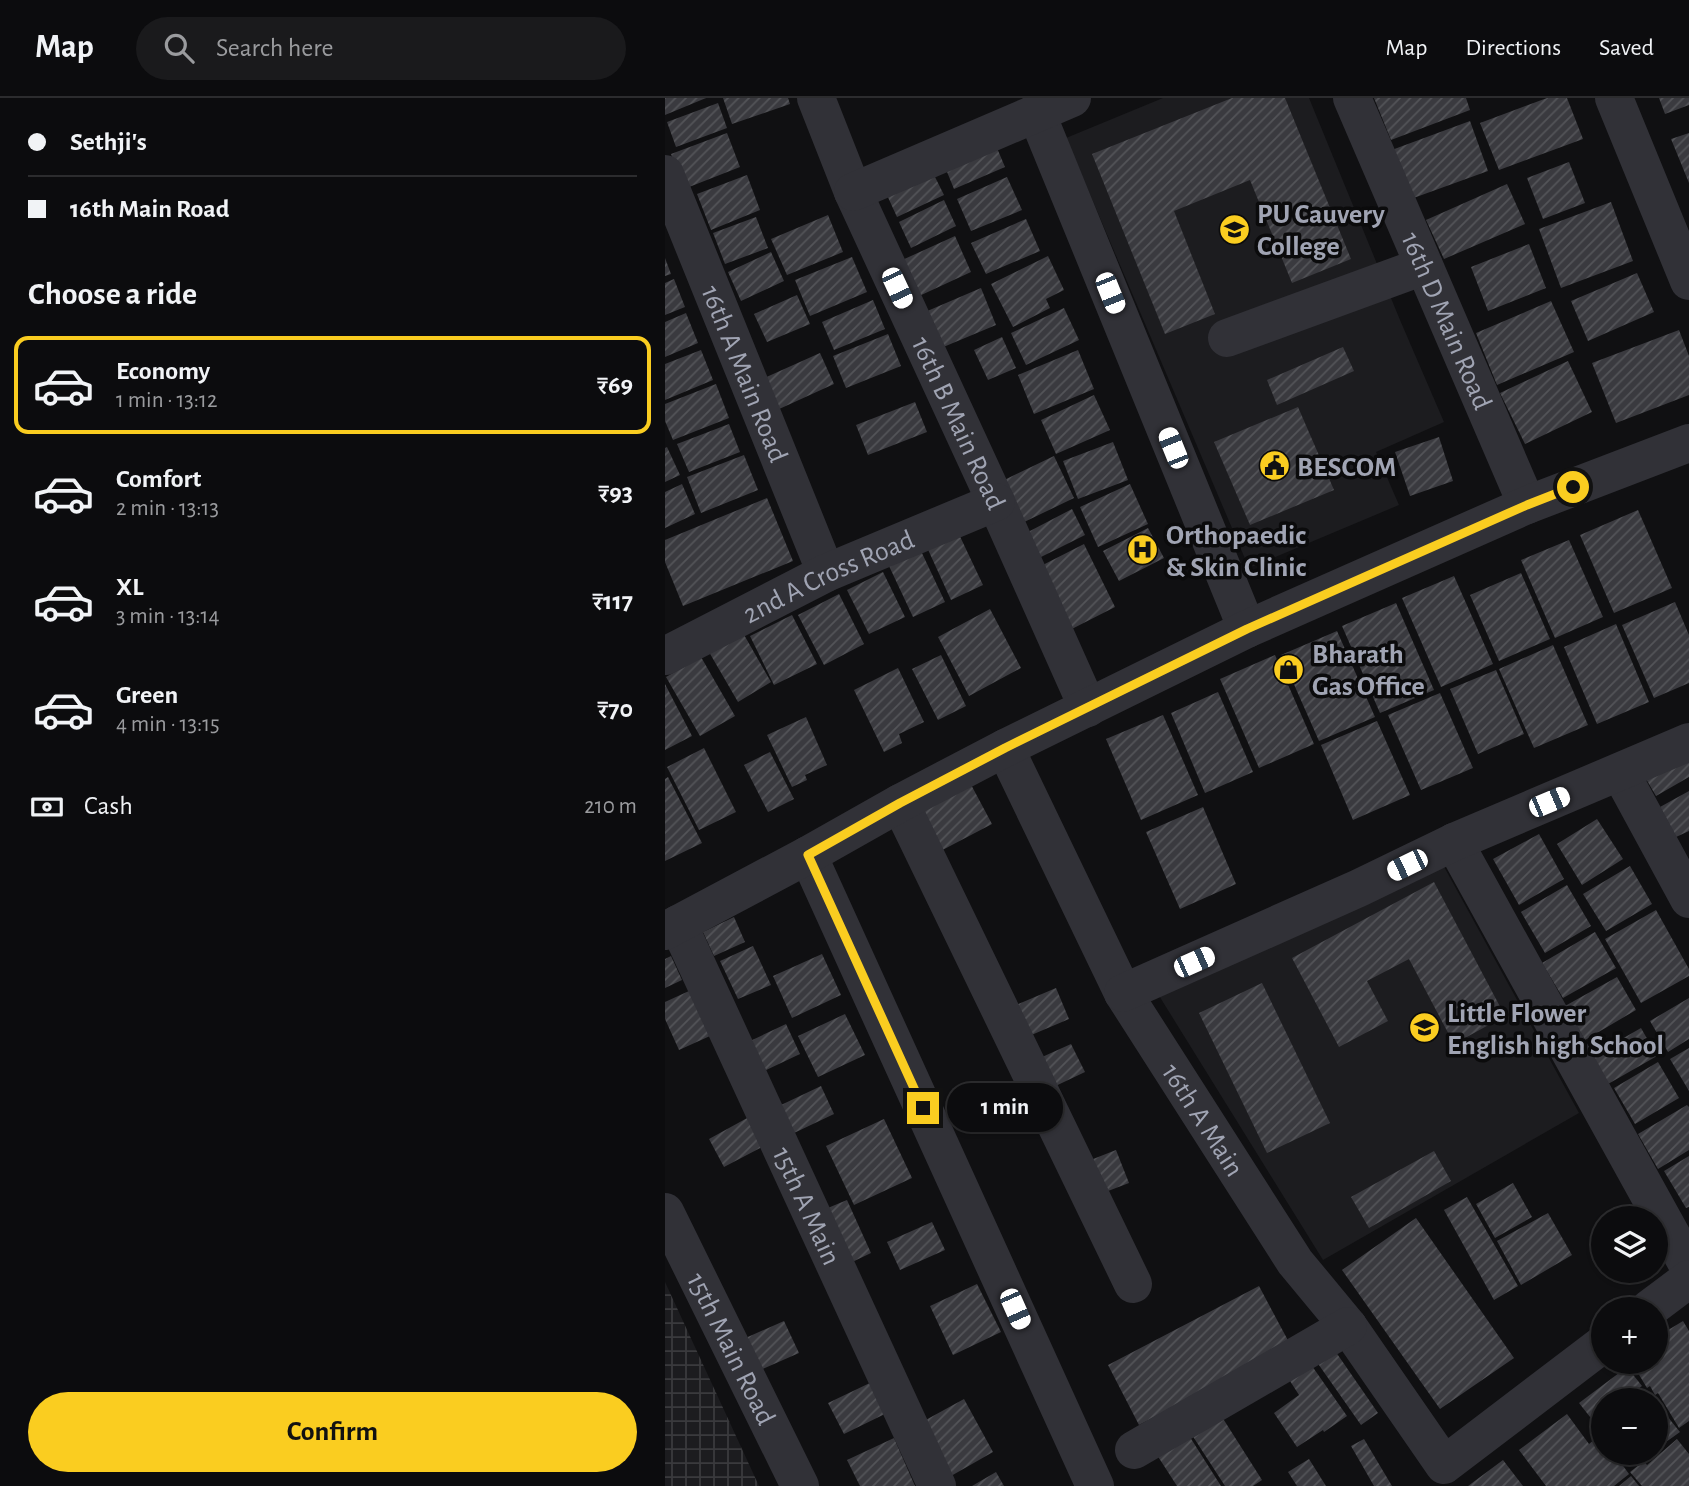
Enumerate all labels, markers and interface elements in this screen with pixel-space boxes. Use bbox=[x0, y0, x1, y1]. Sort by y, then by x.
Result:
search box bbox=[136, 17, 626, 80]
icon: search bbox=[160, 29, 198, 67]
text: Map bbox=[35, 31, 94, 64]
text: Search here bbox=[216, 35, 334, 61]
text: Map bbox=[1385, 36, 1427, 60]
text: Directions bbox=[1465, 36, 1561, 60]
text: Saved bbox=[1599, 36, 1654, 60]
text: Sethji's bbox=[70, 129, 147, 155]
text: 16th Main Road bbox=[70, 196, 229, 222]
place label: PU Cauvery College bbox=[1257, 201, 1385, 261]
school or university icon: PU Cauvery College bbox=[1217, 212, 1251, 246]
street label: 16th D Main Road bbox=[1395, 228, 1496, 414]
car bbox=[879, 265, 916, 311]
car bbox=[1093, 270, 1128, 316]
text: Choose a ride bbox=[28, 278, 197, 310]
street label: 16th A Main Road bbox=[695, 282, 792, 467]
street label: 16th B Main Road bbox=[906, 333, 1009, 514]
icon: car bbox=[32, 354, 95, 417]
text: Economy bbox=[116, 358, 210, 384]
text: ₹69 bbox=[597, 372, 633, 398]
text: 1 min · 13:12 bbox=[116, 389, 217, 412]
car bbox=[1156, 425, 1191, 471]
public building icon: BESCOM bbox=[1257, 449, 1291, 483]
place label: BESCOM bbox=[1297, 454, 1396, 482]
icon: car bbox=[32, 462, 95, 525]
text: Comfort bbox=[116, 466, 201, 492]
route start bbox=[1557, 471, 1589, 503]
text: ₹93 bbox=[598, 480, 633, 506]
text: 2 min · 13:13 bbox=[116, 497, 219, 520]
place label: Orthopaedic & Skin Clinic bbox=[1166, 522, 1307, 582]
street label: 2nd A Cross Road bbox=[739, 526, 918, 629]
hospital icon: Orthopaedic & Skin Clinic bbox=[1126, 533, 1160, 567]
icon: car bbox=[32, 570, 95, 633]
text: XL bbox=[116, 574, 143, 600]
text: ₹117 bbox=[592, 588, 633, 614]
text: 3 min · 13:14 bbox=[116, 605, 220, 628]
place label: Bharath Gas Office bbox=[1312, 641, 1425, 701]
shop icon: Bharath Gas Office bbox=[1272, 652, 1306, 686]
icon: car bbox=[32, 678, 95, 741]
text: Green bbox=[116, 682, 178, 708]
text: ₹70 bbox=[597, 696, 633, 722]
text: 4 min · 13:15 bbox=[116, 713, 220, 736]
car bbox=[1526, 784, 1573, 820]
icon: cash bbox=[28, 788, 66, 826]
text: Cash bbox=[84, 793, 133, 819]
text: 210 m bbox=[584, 795, 637, 818]
car bbox=[1384, 846, 1431, 884]
car bbox=[1171, 944, 1218, 980]
place label: Little Flower English high School bbox=[1447, 1000, 1664, 1060]
school or university icon: Little Flower English high School bbox=[1407, 1011, 1441, 1045]
street label: 16th A Main bbox=[1156, 1059, 1248, 1182]
callout: 1 min bbox=[947, 1084, 1063, 1132]
route end bbox=[907, 1092, 939, 1124]
text: 1 min bbox=[981, 1096, 1029, 1119]
street label: 15th A Main bbox=[767, 1143, 845, 1270]
map controls bbox=[1591, 1206, 1668, 1465]
button: layers bbox=[1591, 1206, 1668, 1283]
street label: 15th Main Road bbox=[681, 1269, 780, 1430]
car bbox=[997, 1286, 1034, 1332]
button: + bbox=[1591, 1297, 1668, 1374]
button: − bbox=[1591, 1388, 1668, 1465]
button: Confirm bbox=[28, 1392, 637, 1472]

